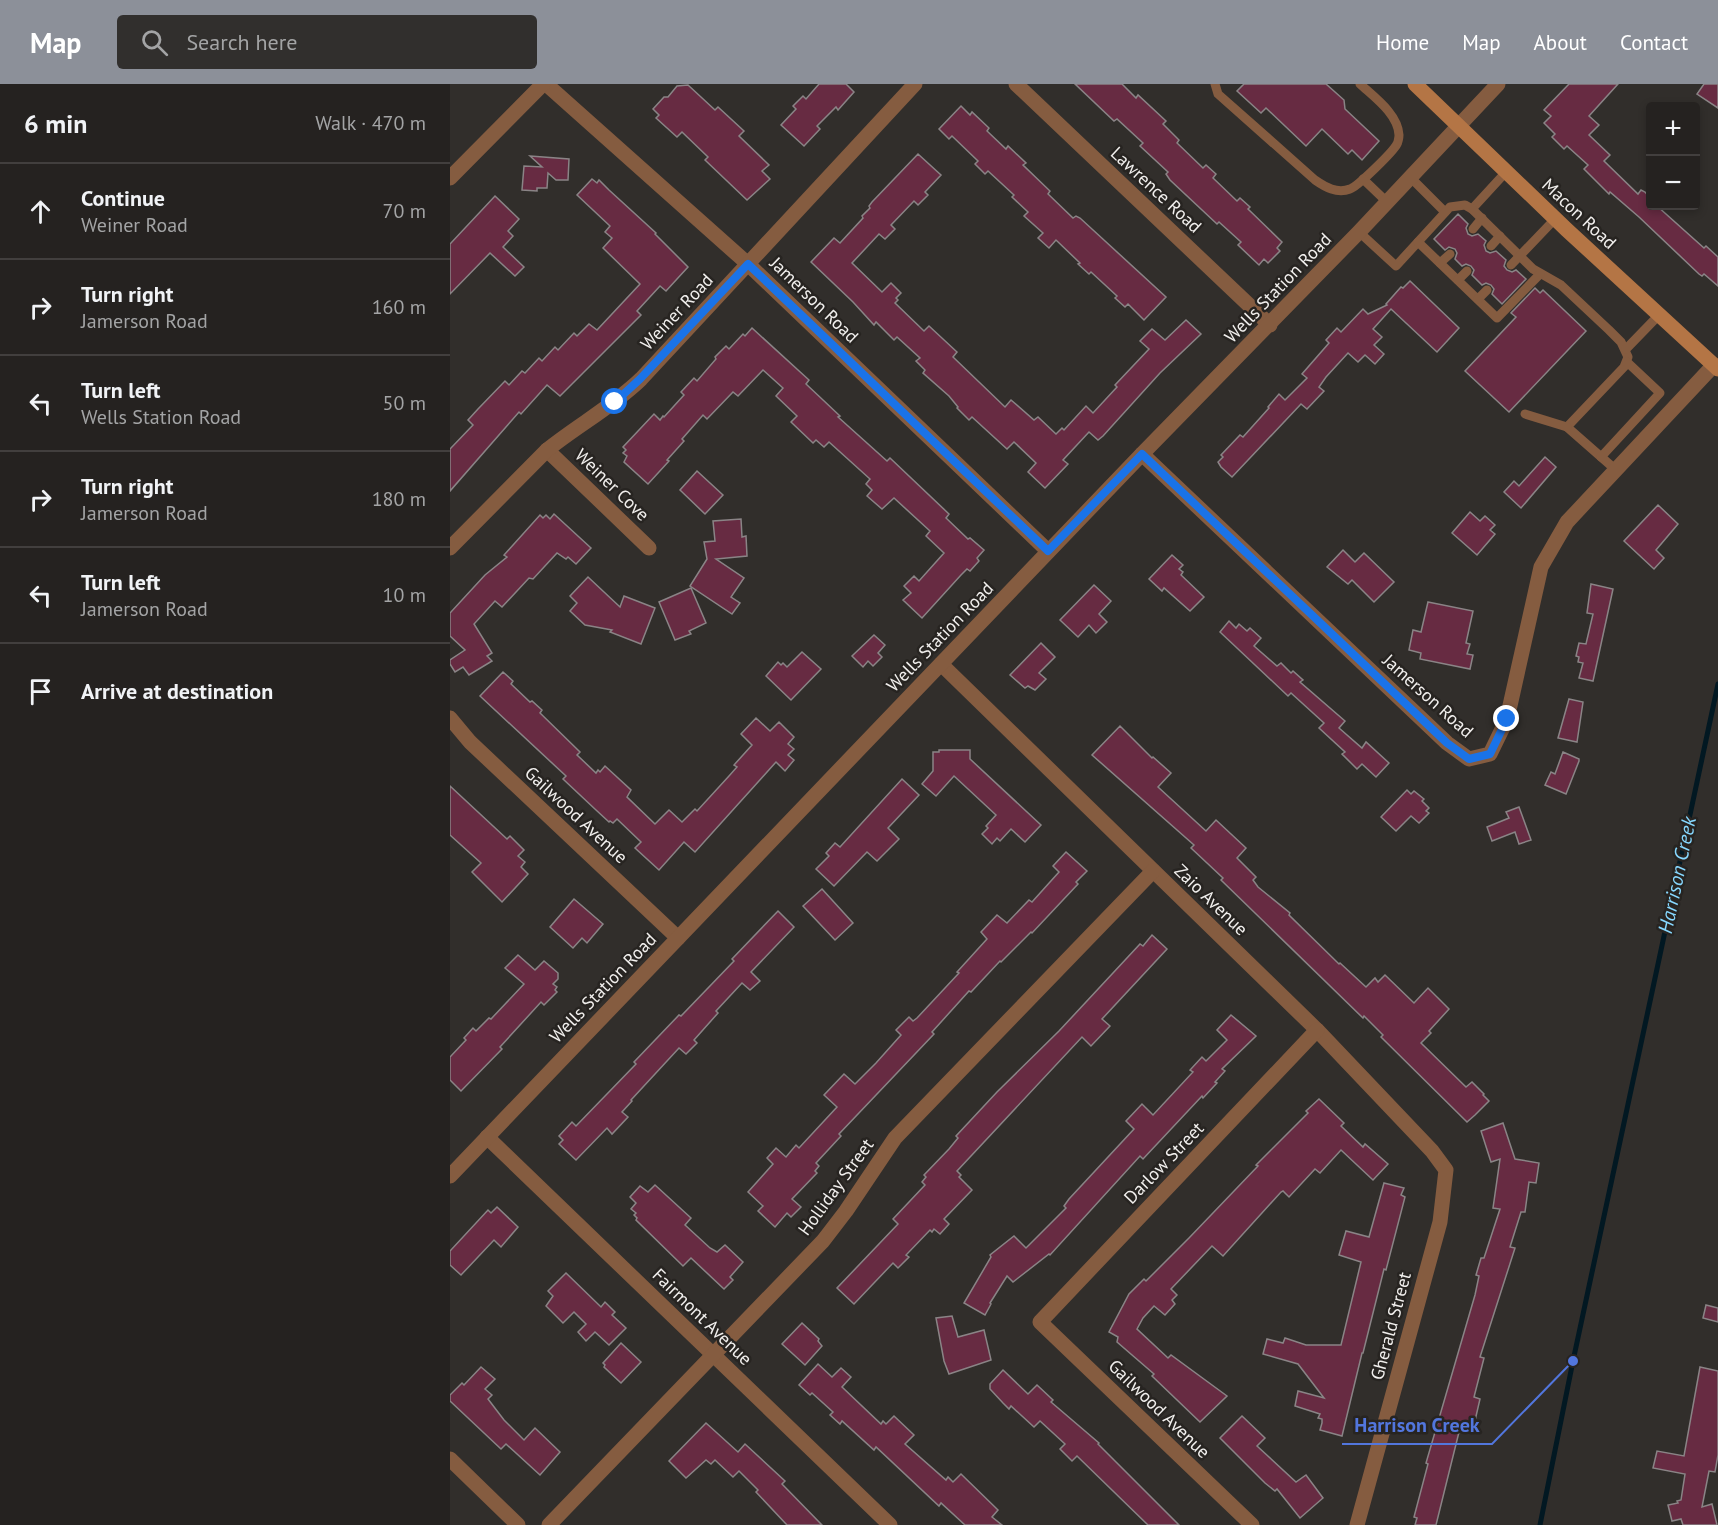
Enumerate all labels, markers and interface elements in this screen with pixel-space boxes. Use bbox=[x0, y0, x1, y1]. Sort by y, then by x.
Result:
search box bbox=[117, 15, 537, 69]
text: Map bbox=[30, 24, 81, 61]
icon: search bbox=[138, 26, 171, 59]
text: Search here bbox=[186, 28, 297, 56]
text: Home bbox=[1376, 29, 1429, 56]
text: Map bbox=[1462, 29, 1501, 56]
text: About bbox=[1534, 29, 1587, 56]
text: Contact bbox=[1620, 29, 1688, 56]
map controls bbox=[1646, 102, 1700, 210]
button: + bbox=[1646, 102, 1700, 156]
text: 6 min bbox=[24, 107, 87, 140]
text: Walk · 470 m bbox=[315, 110, 426, 136]
street label: Lawrence Road bbox=[1106, 142, 1207, 238]
button: − bbox=[1646, 156, 1700, 210]
street label: Macon Road bbox=[1537, 173, 1621, 254]
text: Continue bbox=[81, 184, 165, 212]
icon: ahead bbox=[24, 195, 57, 228]
text: 70 m bbox=[383, 198, 426, 224]
text: Weiner Road bbox=[81, 212, 188, 238]
street label: Wells Station Road bbox=[1219, 228, 1336, 347]
street label: Jamerson Road bbox=[765, 251, 863, 348]
street label: Weiner Road bbox=[635, 269, 718, 355]
text: Turn right bbox=[81, 280, 173, 308]
icon: right bbox=[24, 291, 57, 324]
text: 160 m bbox=[372, 294, 426, 320]
text: Jamerson Road bbox=[81, 308, 208, 334]
text: Turn left bbox=[81, 376, 161, 404]
icon: left bbox=[24, 387, 57, 420]
route start bbox=[601, 388, 627, 414]
text: 50 m bbox=[383, 390, 426, 416]
text: Wells Station Road bbox=[81, 404, 241, 430]
street label: Weiner Cove bbox=[570, 443, 654, 526]
text: Turn right bbox=[81, 472, 173, 500]
icon: right bbox=[24, 483, 57, 516]
text: 180 m bbox=[372, 486, 426, 512]
text: Jamerson Road bbox=[81, 500, 208, 526]
text: Turn left bbox=[81, 568, 161, 596]
street label: Wells Station Road bbox=[881, 577, 998, 696]
icon: left bbox=[24, 579, 57, 612]
text: 10 m bbox=[383, 582, 426, 608]
text: Jamerson Road bbox=[81, 596, 208, 622]
street label: Jamerson Road bbox=[1378, 648, 1478, 742]
icon: arrive bbox=[24, 675, 57, 708]
text: Arrive at destination bbox=[81, 677, 273, 705]
route end bbox=[1493, 705, 1519, 731]
street label: Gailwood Avenue bbox=[520, 761, 633, 868]
water label: Harrison Creek bbox=[1652, 813, 1702, 936]
street label: Zaio Avenue bbox=[1170, 859, 1253, 940]
street label: Wells Station Road bbox=[544, 928, 661, 1047]
street label: Darlow Street bbox=[1119, 1117, 1208, 1208]
street label: Holliday Street bbox=[793, 1134, 878, 1240]
street label: Fairmont Avenue bbox=[648, 1263, 757, 1370]
street label: Gherald Street bbox=[1365, 1269, 1416, 1382]
street label: Gailwood Avenue bbox=[1104, 1354, 1215, 1463]
callout: Harrison Creek bbox=[1342, 1406, 1492, 1444]
text: Harrison Creek bbox=[1354, 1412, 1480, 1438]

